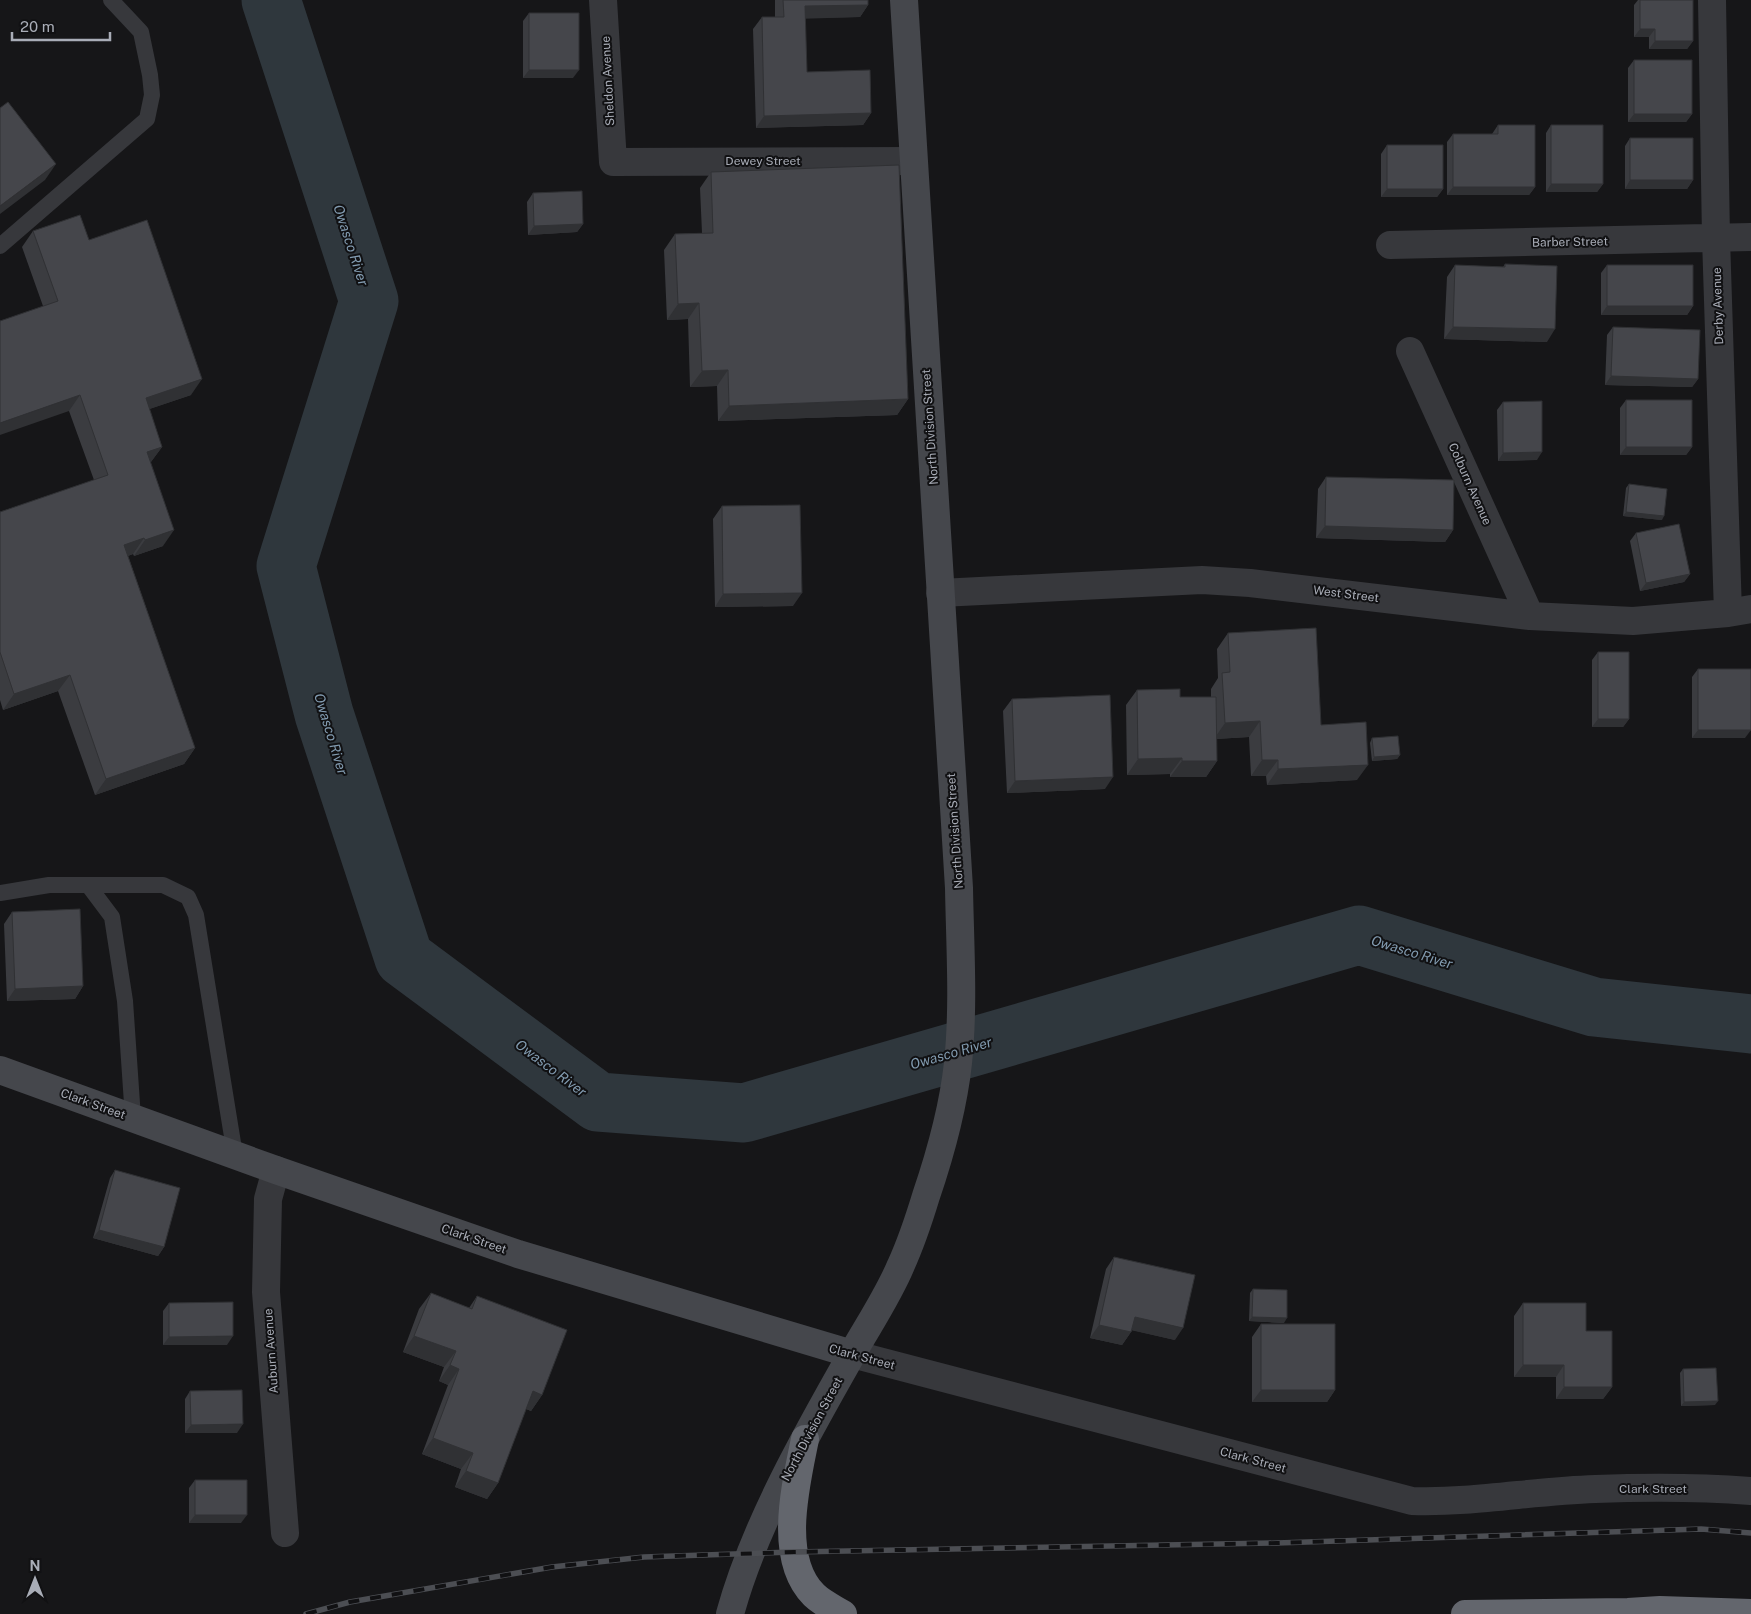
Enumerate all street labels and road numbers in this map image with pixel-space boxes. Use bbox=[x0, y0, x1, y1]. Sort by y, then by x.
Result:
street label: Sheldon Avenue bbox=[599, 35, 617, 126]
street label: Dewey Street bbox=[725, 154, 801, 168]
street label: Barber Street bbox=[1532, 234, 1608, 250]
street label: Derby Avenue bbox=[1710, 267, 1726, 345]
street label: North Division Street bbox=[919, 368, 941, 485]
street label: Colburn Avenue bbox=[1446, 441, 1494, 527]
street label: West Street bbox=[1312, 583, 1380, 605]
street label: North Division Street bbox=[944, 772, 966, 889]
street label: Clark Street bbox=[59, 1086, 128, 1122]
street label: Clark Street bbox=[440, 1221, 509, 1257]
street label: Auburn Avenue bbox=[261, 1308, 281, 1394]
street label: Clark Street bbox=[827, 1341, 897, 1373]
street label: North Division Street bbox=[779, 1374, 846, 1483]
street label: Clark Street bbox=[1218, 1444, 1288, 1476]
street label: Clark Street bbox=[1619, 1482, 1687, 1496]

